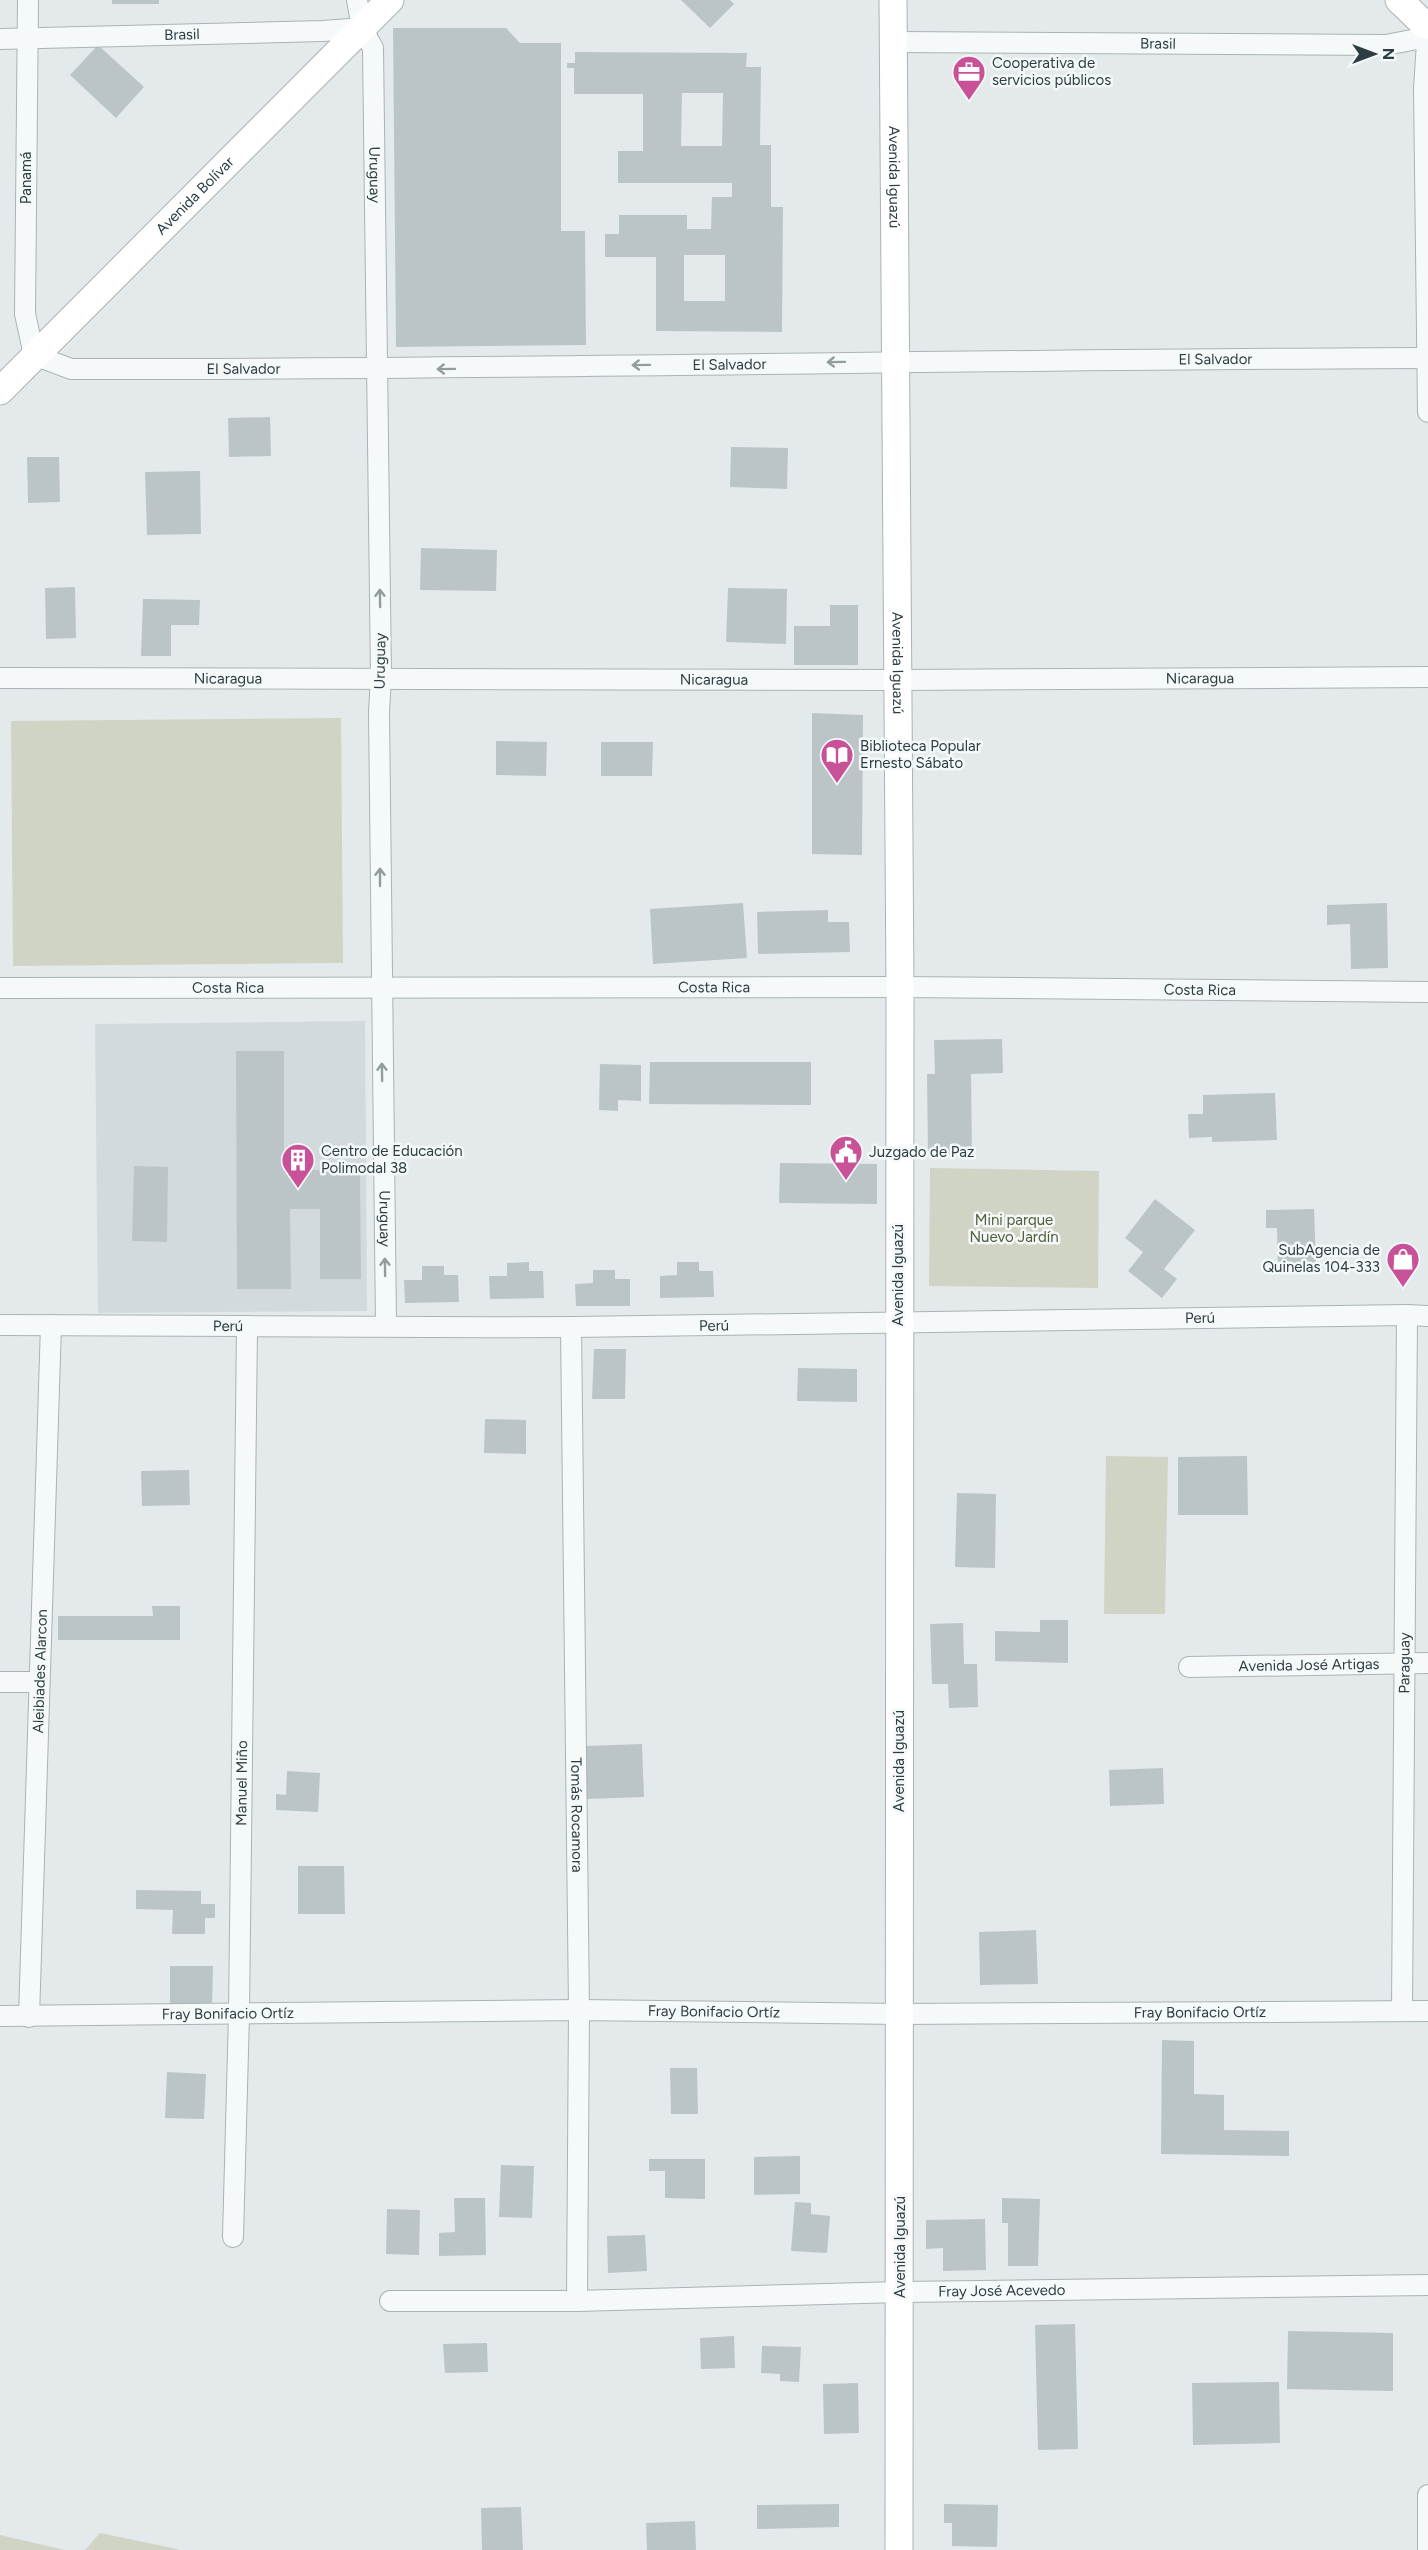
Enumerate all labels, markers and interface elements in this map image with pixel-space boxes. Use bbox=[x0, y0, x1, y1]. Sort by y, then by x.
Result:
north arrow bbox=[1344, 24, 1404, 84]
street label: Brasil bbox=[164, 25, 200, 44]
street label: Brasil bbox=[1140, 35, 1176, 53]
text: N bbox=[1379, 48, 1398, 60]
office icon: Cooperativa de servicios públicos bbox=[951, 54, 987, 101]
place label: Cooperativa de servicios públicos bbox=[992, 54, 1111, 89]
street label: Avenida Iguazú bbox=[885, 126, 904, 228]
street label: Uruguay bbox=[365, 146, 384, 203]
street label: Panamá bbox=[17, 152, 35, 204]
street label: Avenida Bolívar bbox=[152, 153, 238, 238]
street label: El Salvador bbox=[1178, 350, 1252, 368]
street label: El Salvador bbox=[692, 355, 767, 374]
one-way arrow bbox=[827, 356, 847, 368]
one-way arrow bbox=[632, 359, 652, 371]
street label: El Salvador bbox=[206, 360, 280, 378]
one-way arrow bbox=[437, 363, 457, 374]
one-way arrow bbox=[374, 588, 386, 608]
street label: Avenida Iguazú bbox=[888, 612, 907, 714]
street label: Uruguay bbox=[371, 632, 389, 689]
street label: Nicaragua bbox=[194, 669, 262, 688]
street label: Nicaragua bbox=[1166, 669, 1234, 687]
street label: Nicaragua bbox=[680, 671, 748, 689]
library icon: Biblioteca Popular Ernesto Sábato bbox=[819, 737, 855, 784]
place label: Biblioteca Popular Ernesto Sábato bbox=[860, 737, 981, 772]
one-way arrow bbox=[374, 867, 386, 887]
street label: Costa Rica bbox=[678, 978, 750, 996]
street label: Costa Rica bbox=[192, 979, 264, 997]
street label: Costa Rica bbox=[1164, 980, 1236, 999]
one-way arrow bbox=[376, 1062, 388, 1082]
public building icon: Juzgado de Paz bbox=[828, 1134, 864, 1181]
building icon: Centro de Educación Polimodal 38 bbox=[280, 1142, 316, 1189]
place label: Centro de Educación Polimodal 38 bbox=[321, 1142, 463, 1177]
place label: Juzgado de Paz bbox=[869, 1143, 974, 1161]
street label: Uruguay bbox=[375, 1190, 394, 1247]
park label: Mini parque Nuevo Jardín bbox=[969, 1211, 1059, 1246]
street label: Avenida Iguazú bbox=[889, 1224, 907, 1326]
place label: SubAgencia de Quinelas 104-333 bbox=[1262, 1241, 1380, 1276]
shop icon: SubAgencia de Quinelas 104-333 bbox=[1385, 1241, 1421, 1288]
one-way arrow bbox=[379, 1257, 391, 1277]
street label: Perú bbox=[1185, 1309, 1215, 1327]
street label: Perú bbox=[699, 1316, 729, 1335]
street label: Perú bbox=[213, 1317, 243, 1335]
street label: Aleibiades Alarcon bbox=[29, 1609, 51, 1734]
street label: Paraguay bbox=[1395, 1632, 1414, 1694]
street label: Avenida José Artigas bbox=[1238, 1655, 1380, 1675]
street label: Avenida Iguazú bbox=[890, 1710, 908, 1812]
street label: Manuel Miño bbox=[232, 1740, 251, 1826]
street label: Tomás Rocamora bbox=[567, 1757, 586, 1873]
street label: Fray Bonifacio Ortíz bbox=[648, 2002, 780, 2022]
street label: Fray Bonifacio Ortíz bbox=[1134, 2003, 1266, 2022]
street label: Fray Bonifacio Ortíz bbox=[162, 2004, 294, 2023]
street label: Avenida Iguazú bbox=[891, 2196, 909, 2298]
street label: Fray José Acevedo bbox=[938, 2281, 1066, 2300]

